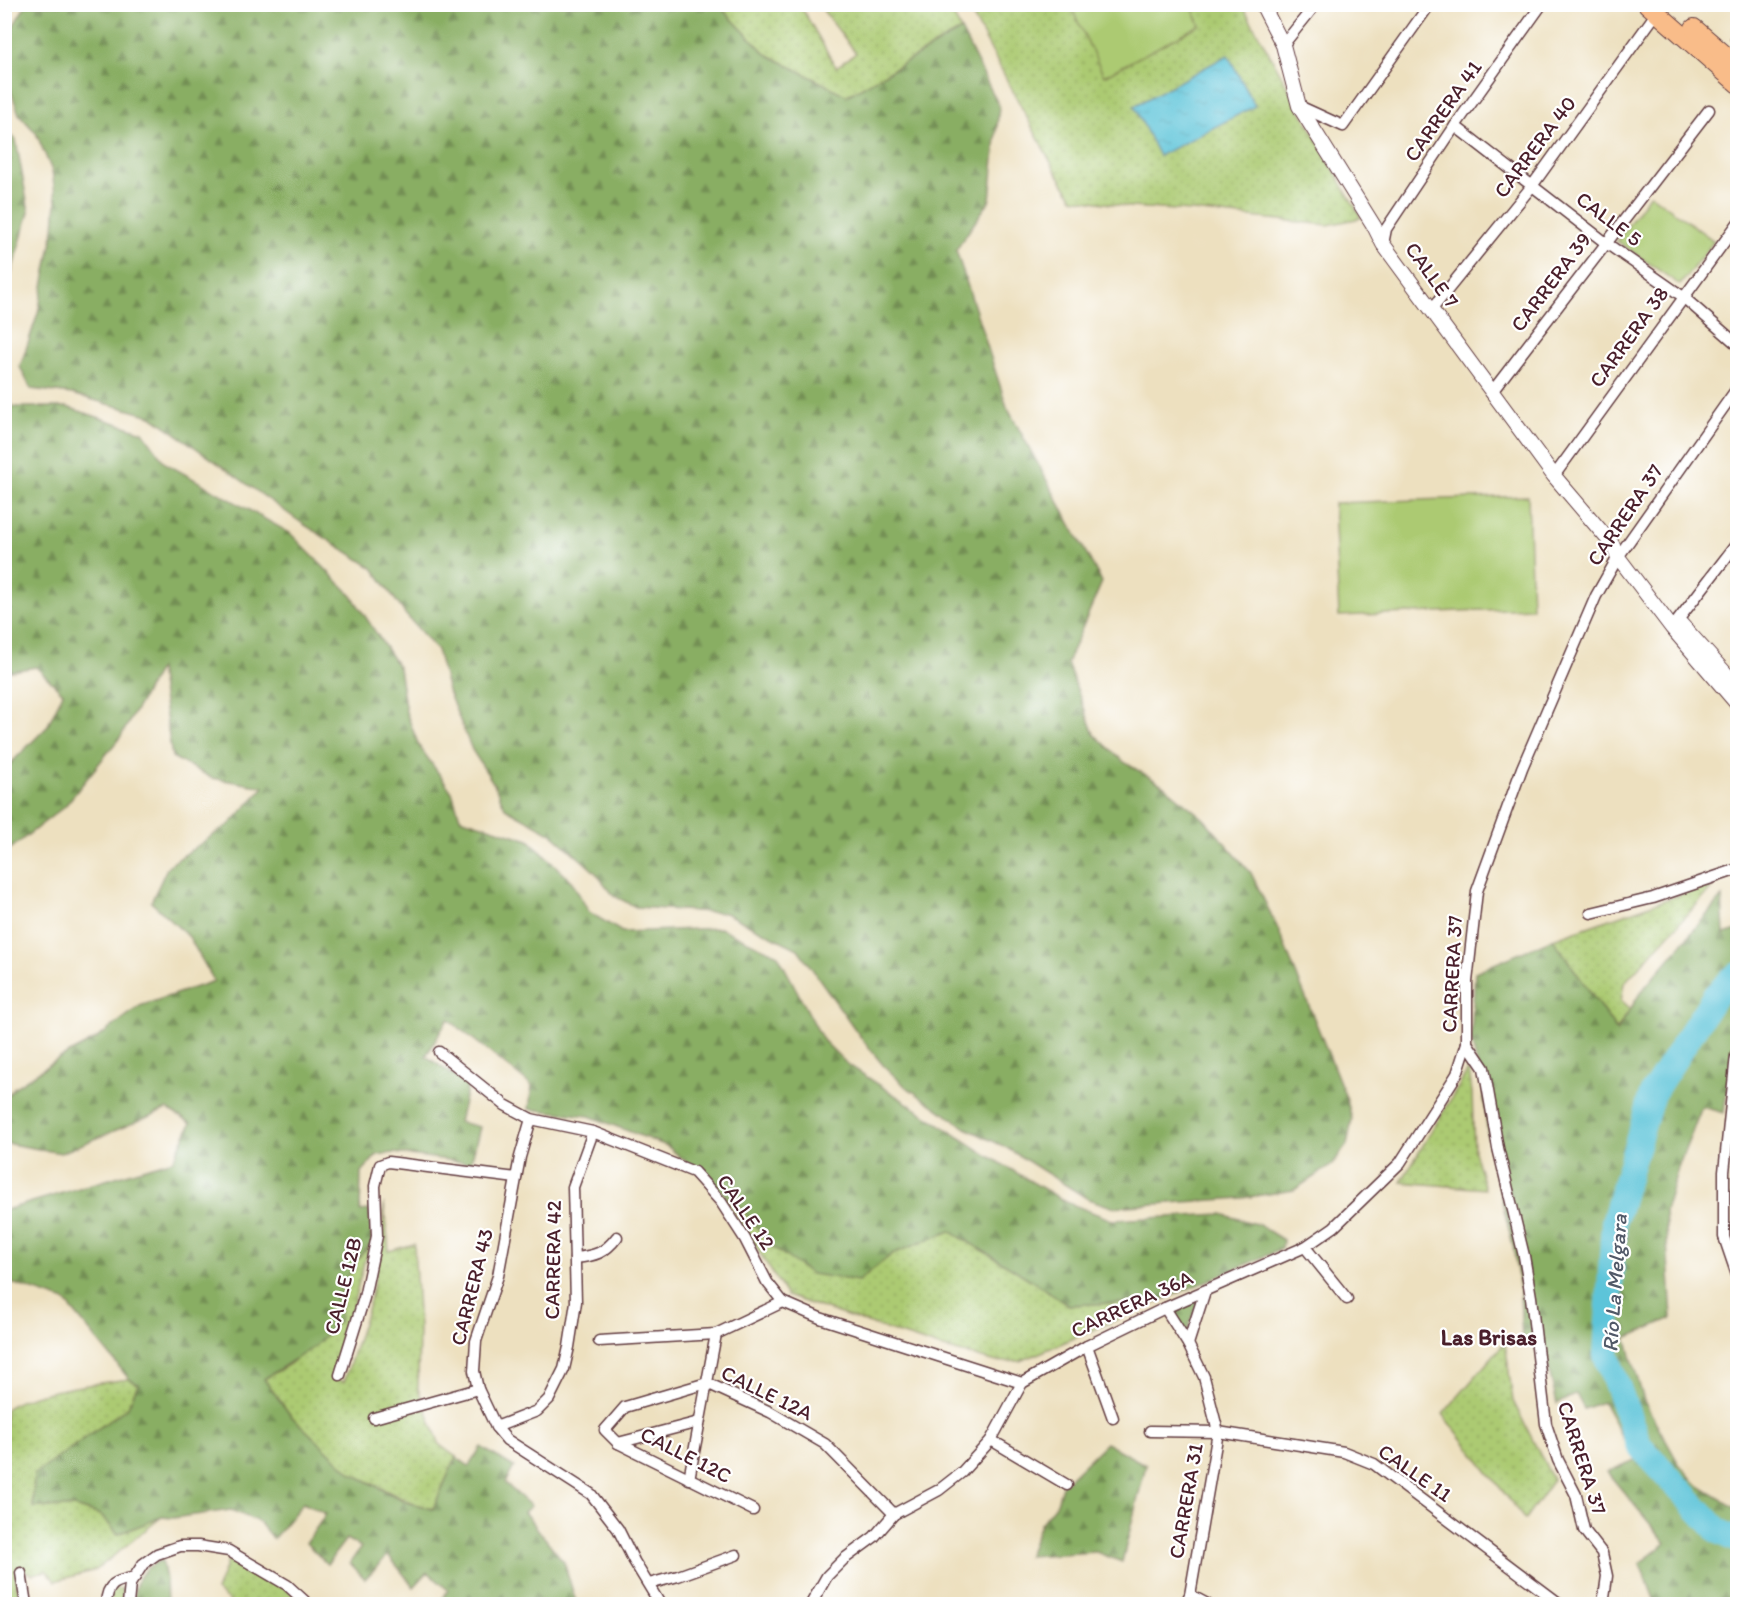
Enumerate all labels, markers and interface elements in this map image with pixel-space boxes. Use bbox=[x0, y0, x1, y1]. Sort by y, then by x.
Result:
street label: CARRERA 41 bbox=[1399, 55, 1487, 166]
street label: CARRERA 40 bbox=[1488, 91, 1581, 203]
street label: CALLE 5 bbox=[1572, 186, 1647, 251]
street label: CARRERA 39 bbox=[1505, 227, 1596, 336]
street label: CALLE 7 bbox=[1400, 237, 1465, 312]
street label: CARRERA 38 bbox=[1584, 281, 1674, 392]
street label: CARRERA 37 bbox=[1581, 459, 1668, 570]
street label: CARRERA 37 bbox=[1436, 915, 1467, 1033]
street label: CALLE 12 bbox=[712, 1169, 781, 1254]
street label: CARRERA 42 bbox=[539, 1200, 566, 1320]
water label: Río La Melgara bbox=[1596, 1212, 1633, 1353]
street label: CARRERA 43 bbox=[445, 1226, 498, 1348]
street label: CALLE 12B bbox=[318, 1235, 367, 1337]
street label: CARRERA 36A bbox=[1067, 1264, 1197, 1343]
district label: Las Brisas bbox=[1441, 1324, 1537, 1351]
street label: CALLE 12A bbox=[717, 1360, 818, 1426]
street label: CARRERA 37 bbox=[1552, 1398, 1612, 1518]
street label: CALLE 12C bbox=[636, 1421, 736, 1488]
street label: CALLE 11 bbox=[1374, 1438, 1457, 1507]
street label: CARRERA 31 bbox=[1163, 1441, 1208, 1561]

